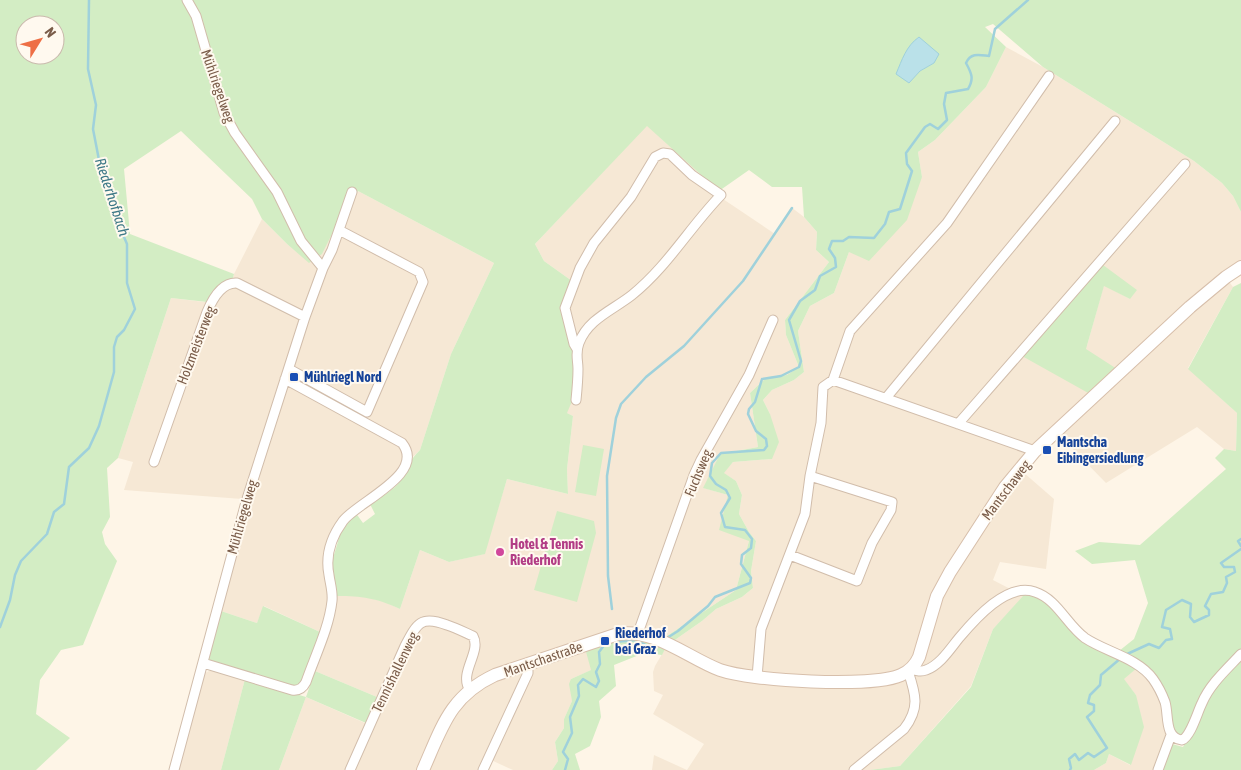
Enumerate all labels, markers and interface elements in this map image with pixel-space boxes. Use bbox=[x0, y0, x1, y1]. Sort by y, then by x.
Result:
north arrow bbox=[15, 15, 65, 65]
text: N bbox=[42, 24, 59, 40]
street label: Mühlriegelweg bbox=[198, 47, 238, 125]
water label: Riederhofbach bbox=[92, 156, 133, 238]
street label: Holzmeisterweg bbox=[174, 303, 218, 387]
place label: Mühlriegl Nord bbox=[304, 369, 382, 385]
marker: Mühlriegl Nord bbox=[288, 371, 300, 383]
place label: Mantscha Eibingersiedlung bbox=[1057, 434, 1144, 466]
marker: Mantscha Eibingersiedlung bbox=[1041, 444, 1053, 456]
street label: Fuchsweg bbox=[681, 447, 715, 499]
street label: Mantschaweg bbox=[978, 457, 1034, 523]
street label: Mühlriegelweg bbox=[224, 478, 260, 556]
place label: Hotel & Tennis Riederhof bbox=[510, 536, 583, 568]
marker: Hotel & Tennis Riederhof bbox=[494, 546, 506, 558]
place label: Riederhof bei Graz bbox=[615, 625, 666, 657]
street label: Tennishallenweg bbox=[369, 629, 421, 715]
marker: Riederhof bei Graz bbox=[599, 635, 611, 647]
street label: Mantschastraße bbox=[501, 638, 585, 680]

